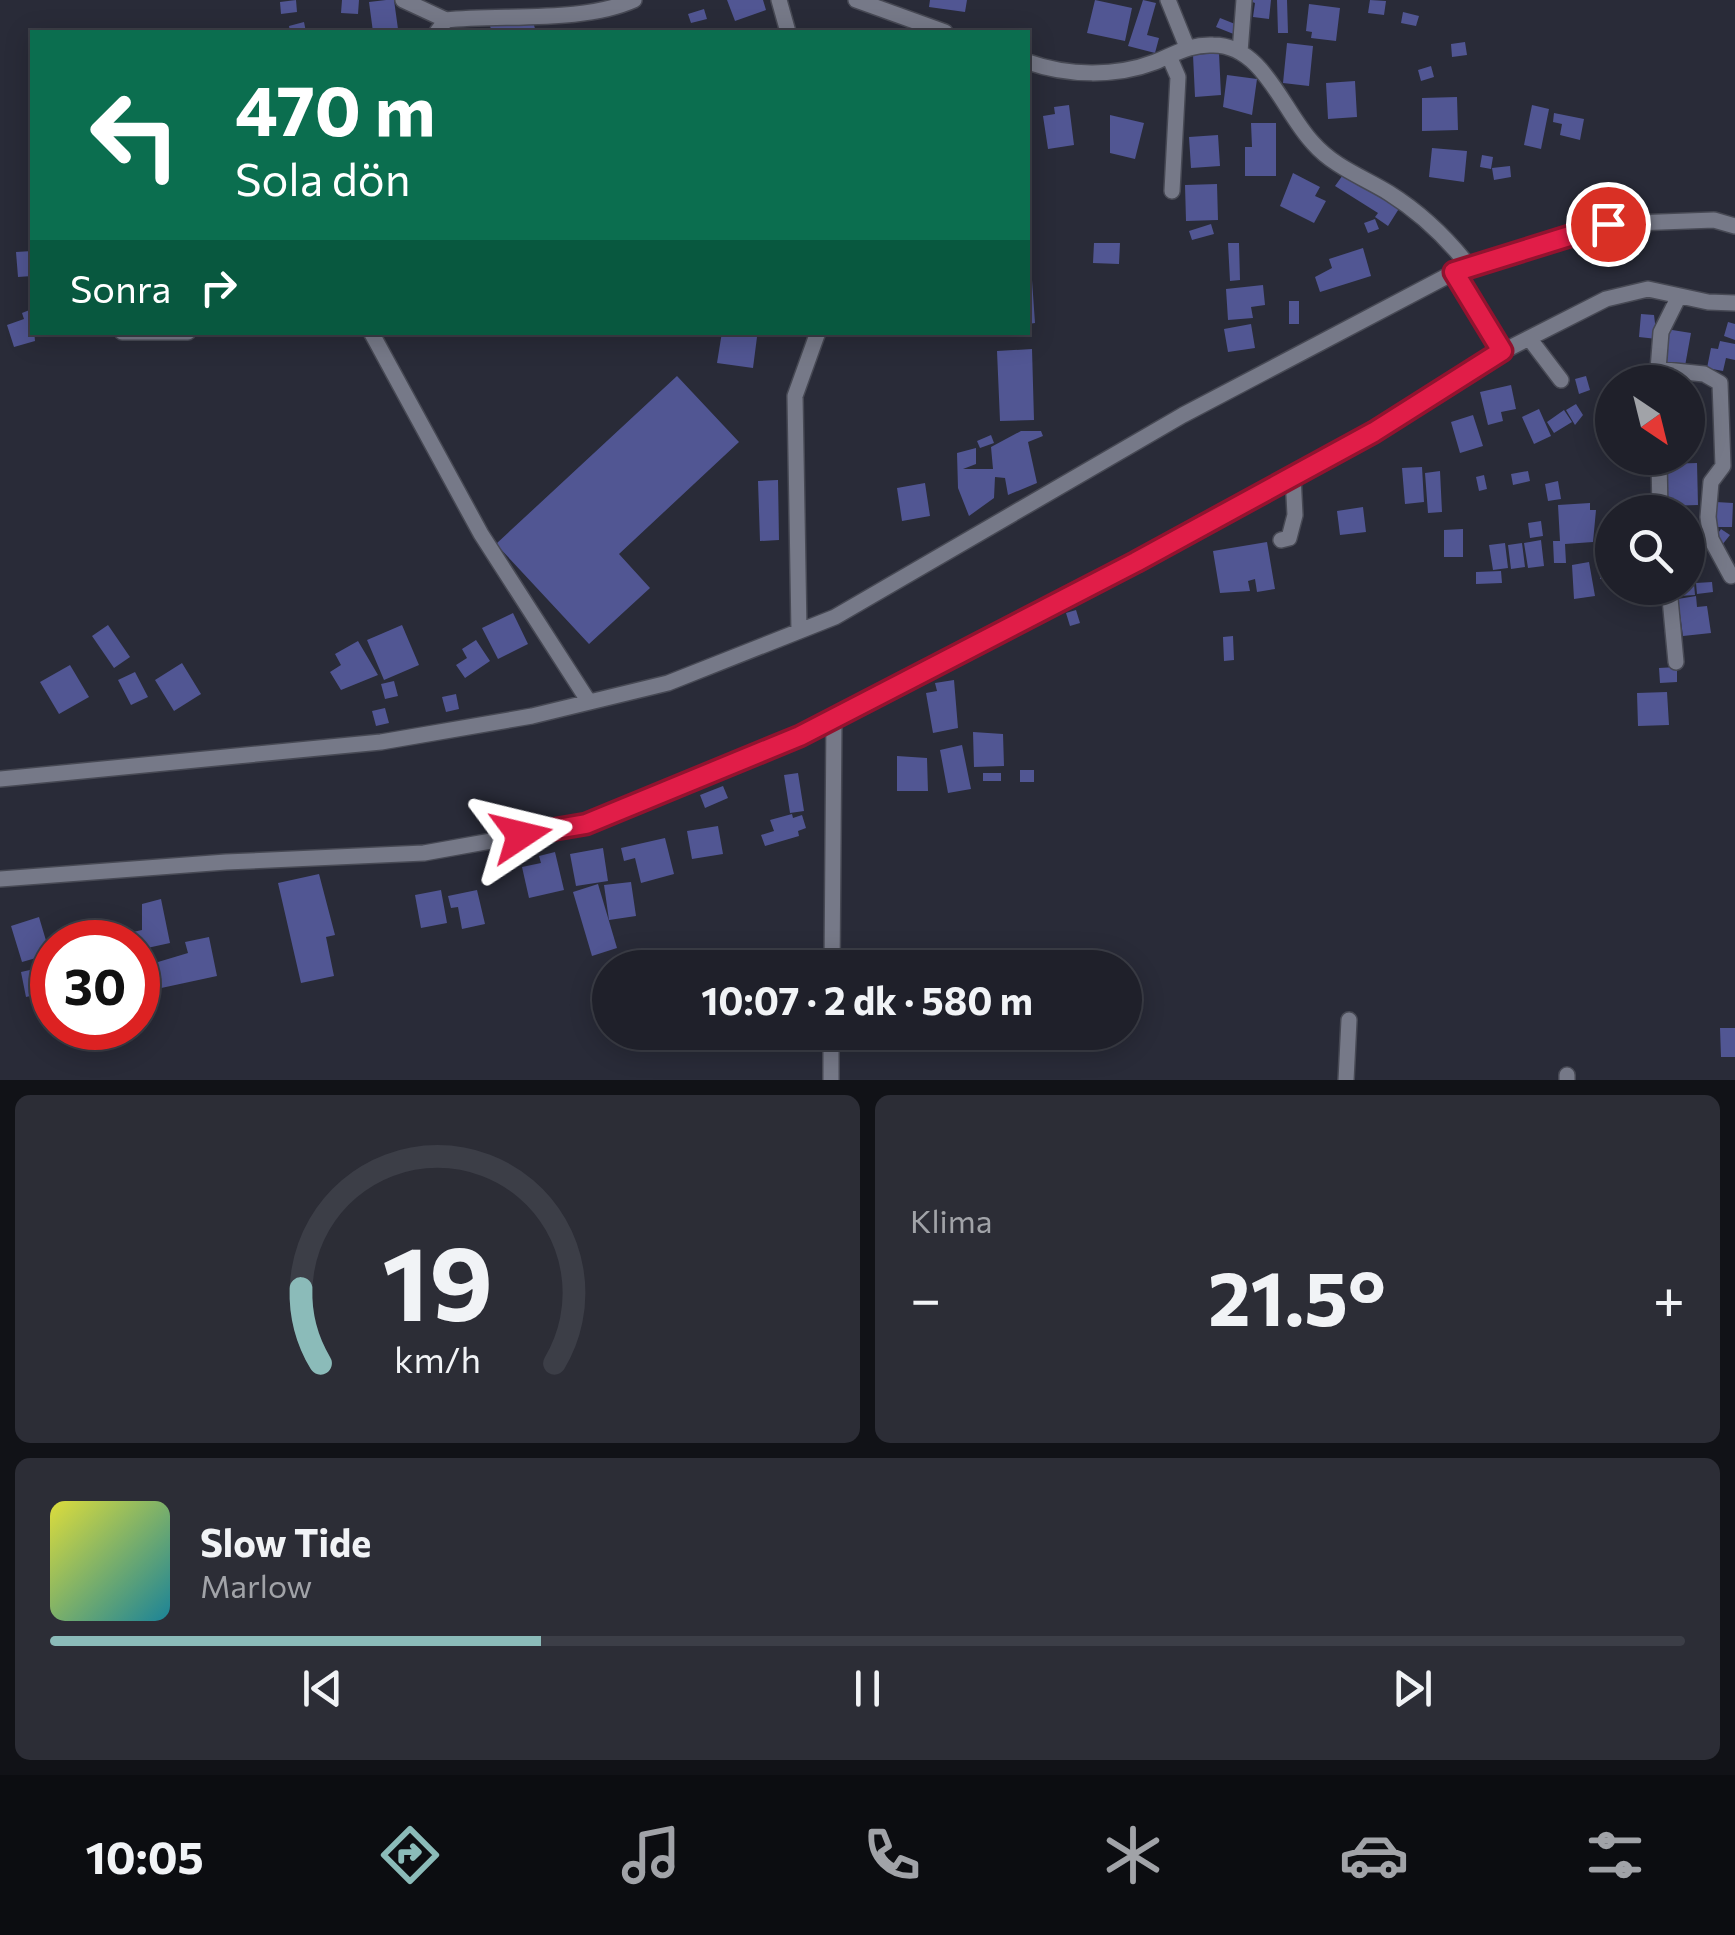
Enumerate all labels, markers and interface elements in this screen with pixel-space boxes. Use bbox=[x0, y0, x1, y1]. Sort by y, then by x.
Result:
text: 470 m bbox=[235, 65, 436, 150]
icon: left bbox=[70, 70, 200, 200]
text: Sola dön bbox=[235, 150, 411, 205]
pin bbox=[1566, 182, 1651, 267]
icon: arrive bbox=[1581, 197, 1636, 252]
icon: right bbox=[191, 260, 246, 315]
text: Sonra bbox=[70, 264, 171, 311]
north arrow bbox=[1595, 365, 1705, 475]
map controls bbox=[1595, 365, 1705, 605]
button: search bbox=[1595, 495, 1705, 605]
position arrow bbox=[469, 783, 573, 887]
speed limit sign: 30 bbox=[30, 920, 160, 1050]
text: 10:07 · 2 dk · 580 m bbox=[701, 976, 1033, 1023]
text: Klima bbox=[910, 1200, 992, 1240]
text: 19 bbox=[382, 1215, 493, 1342]
text: 21.5° bbox=[1208, 1250, 1386, 1341]
text: − bbox=[910, 1263, 941, 1330]
text: + bbox=[1653, 1263, 1685, 1330]
text: km/h bbox=[394, 1337, 481, 1380]
text: Slow Tide bbox=[200, 1518, 371, 1565]
text: Marlow bbox=[200, 1565, 312, 1605]
icon: previous bbox=[295, 1661, 350, 1716]
icon: pause bbox=[840, 1661, 895, 1716]
icon: next bbox=[1385, 1661, 1440, 1716]
icon: directions bbox=[375, 1820, 445, 1890]
icon: music bbox=[616, 1820, 686, 1890]
icon: phone bbox=[857, 1820, 927, 1890]
icon: climate bbox=[1098, 1820, 1168, 1890]
icon: car bbox=[1339, 1820, 1409, 1890]
icon: filters bbox=[1580, 1820, 1650, 1890]
text: 10:05 bbox=[85, 1828, 204, 1883]

